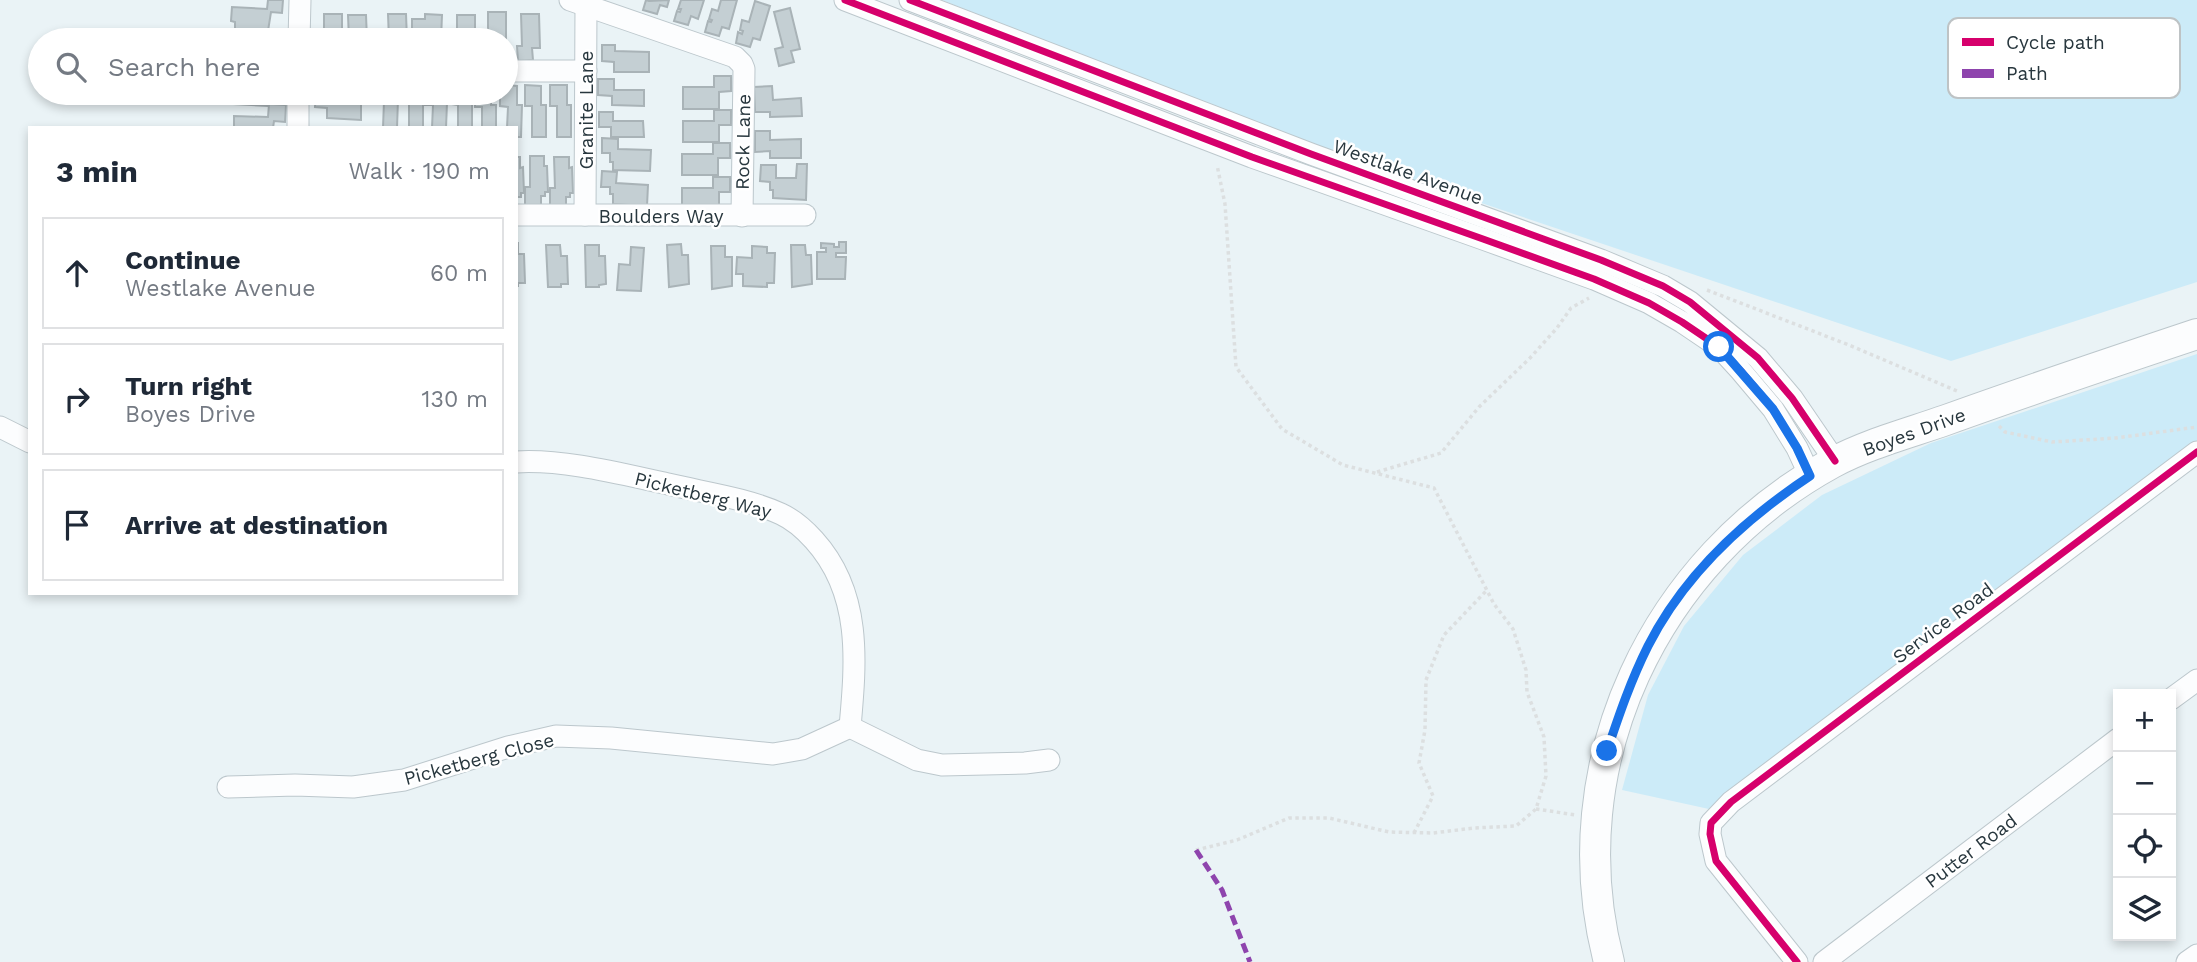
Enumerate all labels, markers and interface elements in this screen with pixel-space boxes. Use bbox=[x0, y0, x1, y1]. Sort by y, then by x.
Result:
legend bbox=[1948, 18, 2180, 98]
search box bbox=[28, 28, 518, 105]
text: Cycle path bbox=[2006, 31, 2105, 54]
icon: search bbox=[52, 48, 90, 86]
street label: Granite Lane bbox=[575, 50, 598, 170]
text: Search here bbox=[108, 52, 260, 82]
text: Path bbox=[2006, 62, 2048, 85]
street label: Rock Lane bbox=[731, 94, 755, 190]
street label: Westlake Avenue bbox=[1330, 134, 1486, 210]
text: 3 min bbox=[56, 154, 138, 189]
text: Walk · 190 m bbox=[349, 158, 490, 185]
street label: Boulders Way bbox=[598, 205, 724, 228]
text: Continue bbox=[125, 245, 241, 275]
icon: ahead bbox=[58, 254, 96, 292]
text: 60 m bbox=[430, 260, 488, 287]
text: Westlake Avenue bbox=[125, 275, 316, 302]
route start bbox=[1703, 331, 1734, 362]
text: Turn right bbox=[125, 371, 252, 401]
icon: right bbox=[58, 380, 96, 418]
text: 130 m bbox=[422, 386, 488, 413]
text: Boyes Drive bbox=[125, 401, 256, 428]
street label: Boyes Drive bbox=[1859, 403, 1969, 461]
street label: Picketberg Way bbox=[632, 467, 774, 523]
icon: arrive bbox=[58, 506, 96, 544]
text: Arrive at destination bbox=[125, 510, 388, 540]
street label: Service Road bbox=[1888, 578, 1998, 668]
map controls bbox=[2113, 689, 2176, 941]
button: + bbox=[2113, 689, 2176, 752]
street label: Picketberg Close bbox=[401, 728, 557, 790]
route end bbox=[1591, 735, 1622, 766]
button: − bbox=[2113, 752, 2176, 815]
street label: Putter Road bbox=[1920, 809, 2022, 893]
button: locate bbox=[2113, 815, 2176, 878]
button: layers bbox=[2113, 878, 2176, 941]

